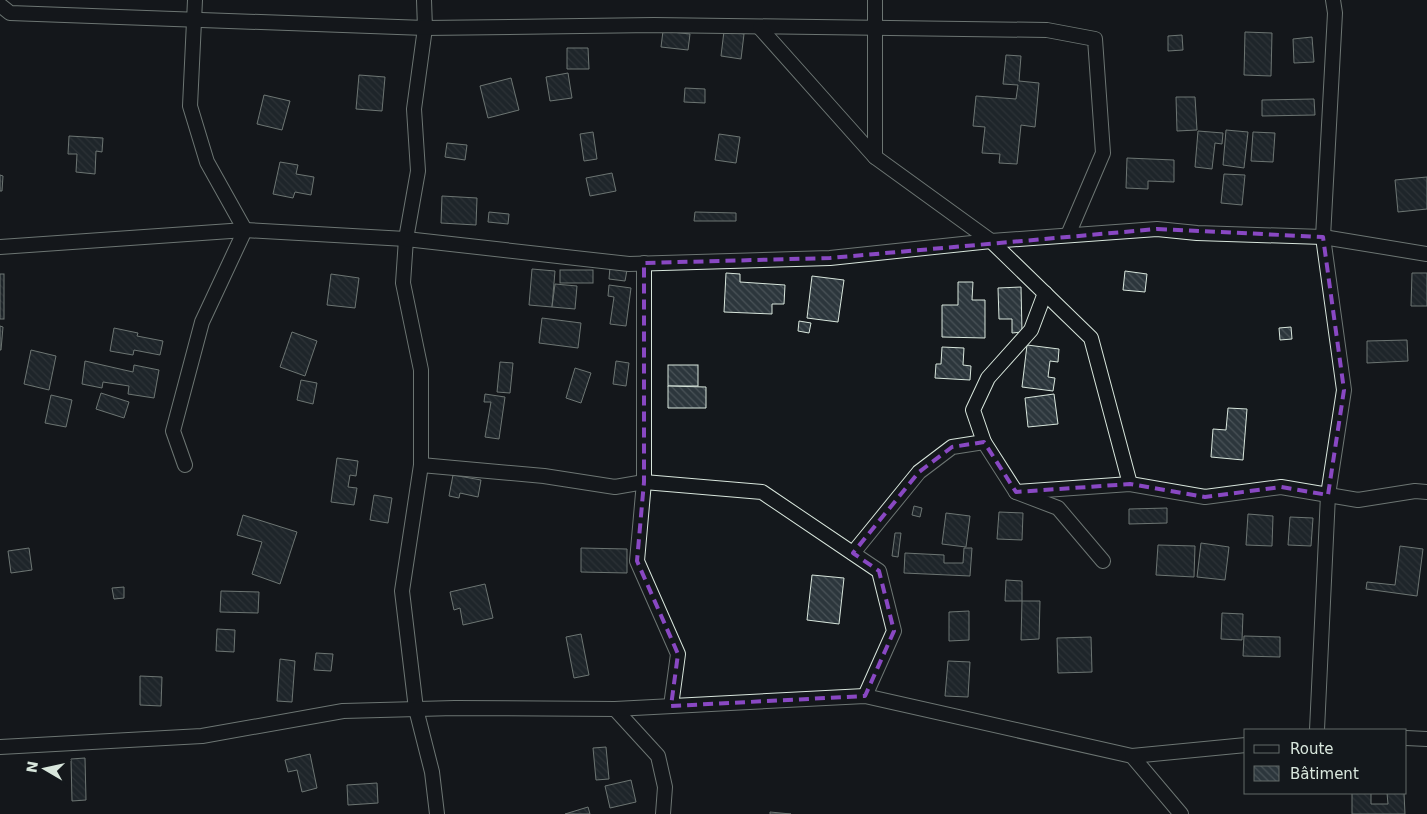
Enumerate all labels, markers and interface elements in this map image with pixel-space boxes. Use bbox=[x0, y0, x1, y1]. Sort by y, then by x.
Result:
legend bbox=[1244, 729, 1407, 794]
text: Route bbox=[1290, 740, 1334, 758]
north arrow bbox=[20, 744, 70, 794]
text: N bbox=[23, 760, 41, 774]
text: Bâtiment bbox=[1290, 765, 1359, 783]

